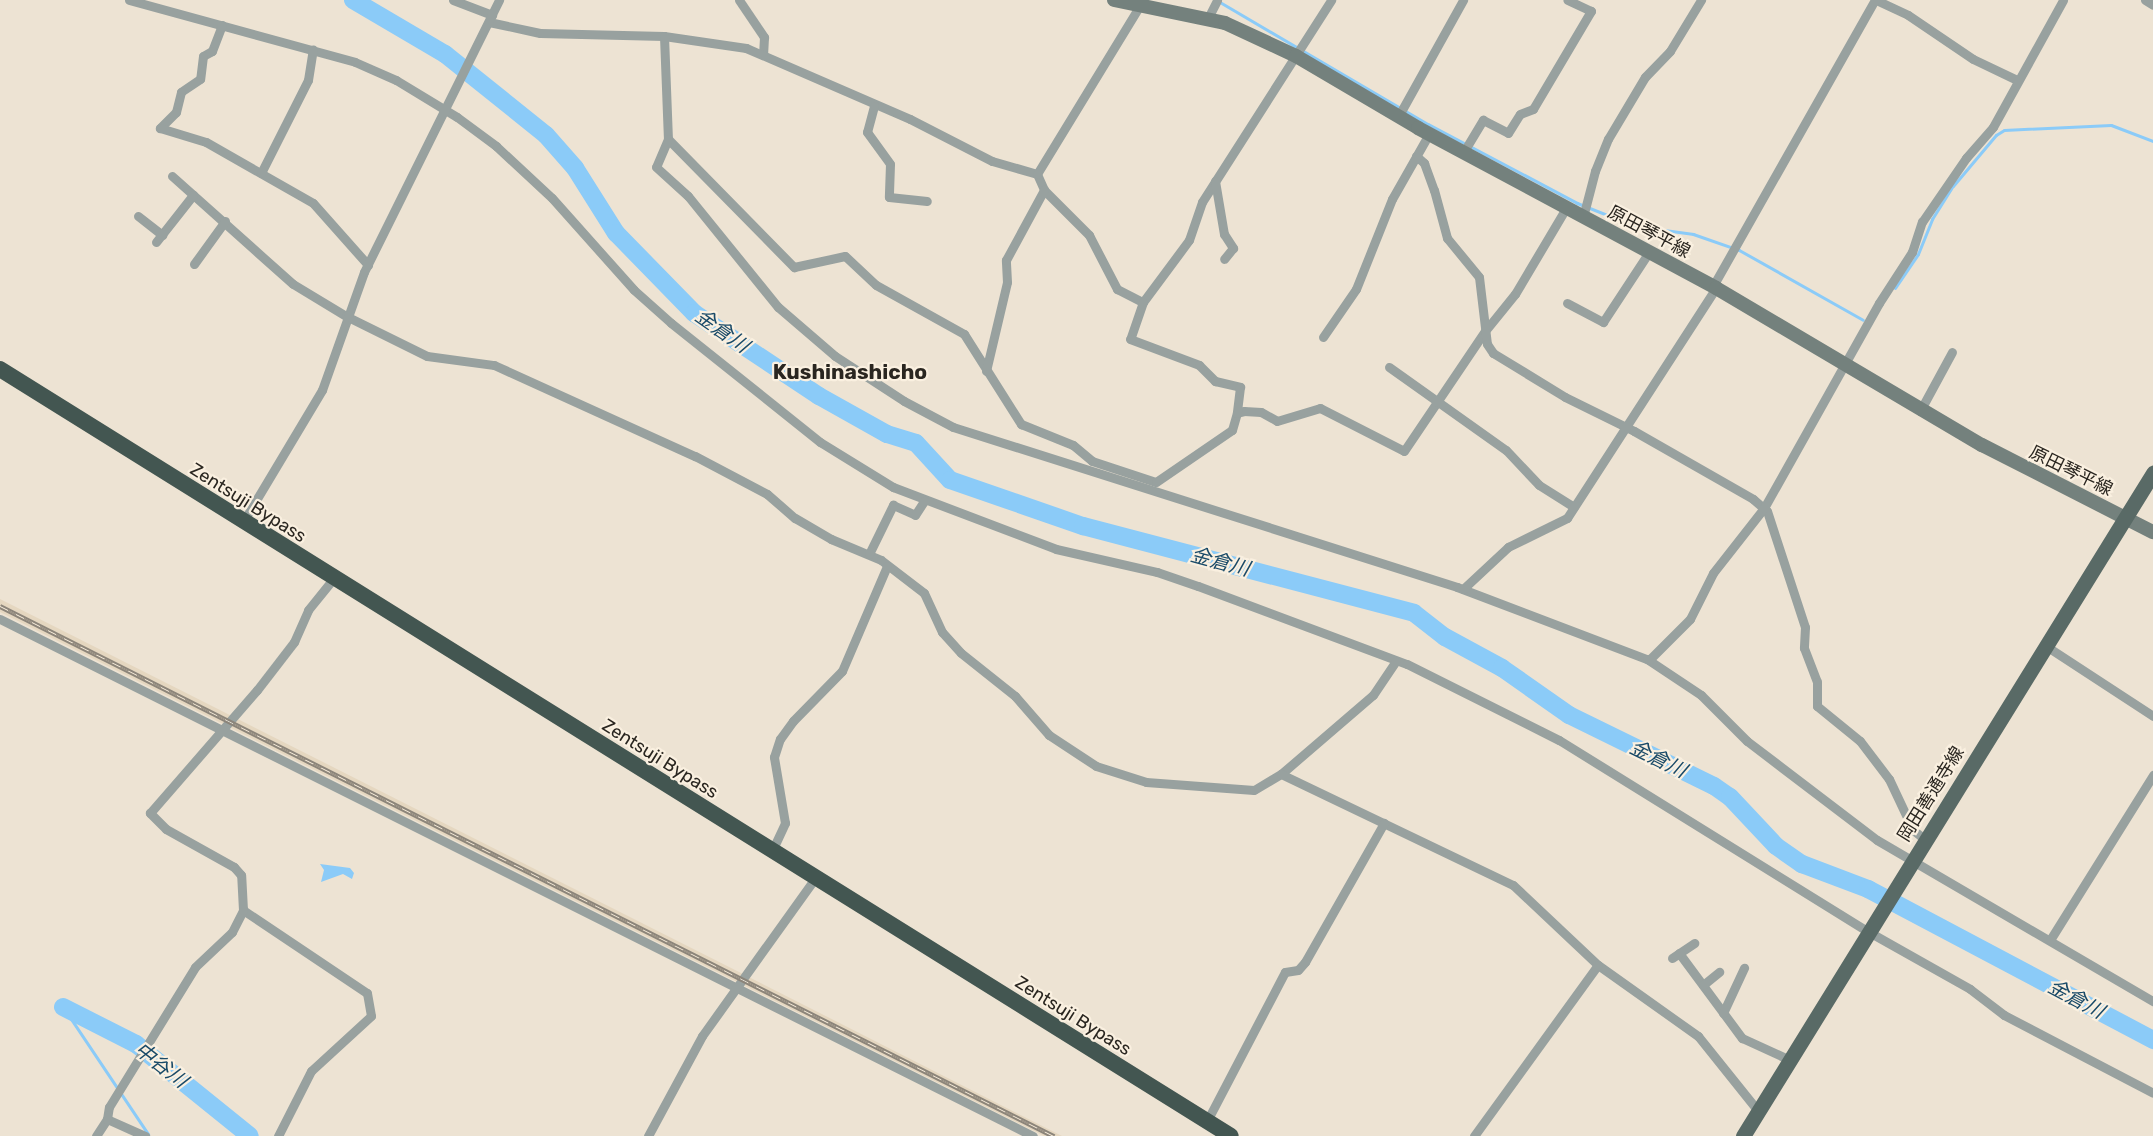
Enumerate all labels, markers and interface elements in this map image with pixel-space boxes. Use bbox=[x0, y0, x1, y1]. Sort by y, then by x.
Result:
street label: 原田琴平線 bbox=[1604, 201, 1694, 263]
water label: 金倉川 bbox=[691, 304, 753, 358]
district label: Kushinashicho bbox=[773, 359, 927, 385]
street label: 原田琴平線 bbox=[2026, 442, 2116, 500]
street label: Zentsuji Bypass bbox=[186, 459, 310, 547]
water label: 金倉川 bbox=[1188, 543, 1252, 581]
street label: Zentsuji Bypass bbox=[598, 715, 722, 803]
water label: 金倉川 bbox=[1626, 735, 1690, 783]
street label: 岡田善通寺線 bbox=[1893, 742, 1969, 846]
street label: Zentsuji Bypass bbox=[1011, 972, 1135, 1060]
water label: 金倉川 bbox=[2044, 974, 2108, 1024]
water label: 中谷川 bbox=[130, 1037, 192, 1093]

